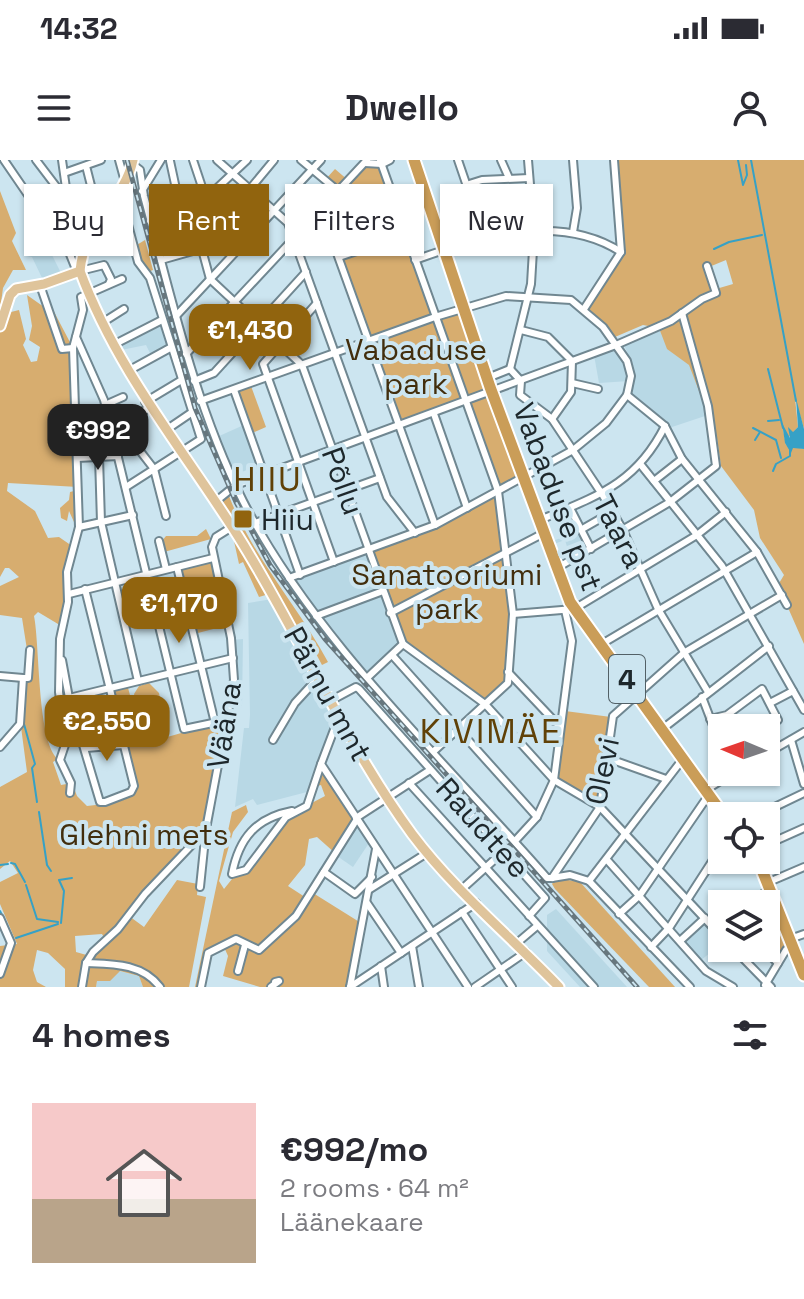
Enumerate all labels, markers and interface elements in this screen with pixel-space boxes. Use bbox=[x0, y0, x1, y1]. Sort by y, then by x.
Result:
text: 14:32 bbox=[40, 9, 118, 48]
text: Dwello bbox=[345, 85, 459, 131]
icon: menu bbox=[32, 86, 76, 130]
icon: person bbox=[728, 86, 772, 130]
chip: Buy bbox=[24, 184, 133, 256]
chip: Rent bbox=[149, 184, 269, 256]
chip: Filters bbox=[285, 184, 424, 256]
chip: New bbox=[440, 184, 553, 256]
pin: €1,430 bbox=[185, 304, 315, 372]
text: €1,430 bbox=[207, 313, 293, 347]
park label: Vabaduse park bbox=[345, 330, 487, 403]
street label: Vabaduse pst bbox=[504, 397, 612, 597]
pin: €992 bbox=[51, 404, 145, 472]
text: €992 bbox=[65, 413, 131, 447]
street label: Põllu bbox=[313, 442, 373, 520]
district label: HIIU bbox=[233, 458, 303, 501]
street label: Taara bbox=[584, 488, 654, 574]
place label: Hiiu bbox=[261, 500, 314, 539]
marker: Hiiu bbox=[232, 508, 254, 530]
park label: Sanatooriumi park bbox=[352, 555, 542, 628]
pin: €1,170 bbox=[114, 577, 244, 645]
text: €1,170 bbox=[140, 586, 218, 620]
street label: Pärnu mnt bbox=[275, 620, 381, 768]
road number: 4 bbox=[609, 655, 645, 703]
street label: Vääna bbox=[198, 679, 250, 771]
pin: €2,550 bbox=[42, 695, 172, 763]
text: €2,550 bbox=[63, 704, 151, 738]
district label: KIVIMÄE bbox=[420, 710, 562, 753]
north arrow bbox=[708, 714, 780, 786]
map controls bbox=[708, 714, 780, 962]
street label: Olevi bbox=[576, 734, 628, 808]
street label: Raudtee bbox=[428, 770, 538, 886]
button: locate bbox=[708, 802, 780, 874]
park label: Glehni mets bbox=[59, 815, 229, 854]
button: layers bbox=[708, 890, 780, 962]
icon: filters bbox=[728, 1013, 772, 1057]
text: 4 homes bbox=[32, 1014, 170, 1057]
text: €992/mo bbox=[280, 1128, 428, 1171]
icon: home bbox=[96, 1135, 192, 1231]
text: 2 rooms · 64 m² bbox=[280, 1171, 469, 1205]
text: Läänekaare bbox=[280, 1205, 424, 1239]

